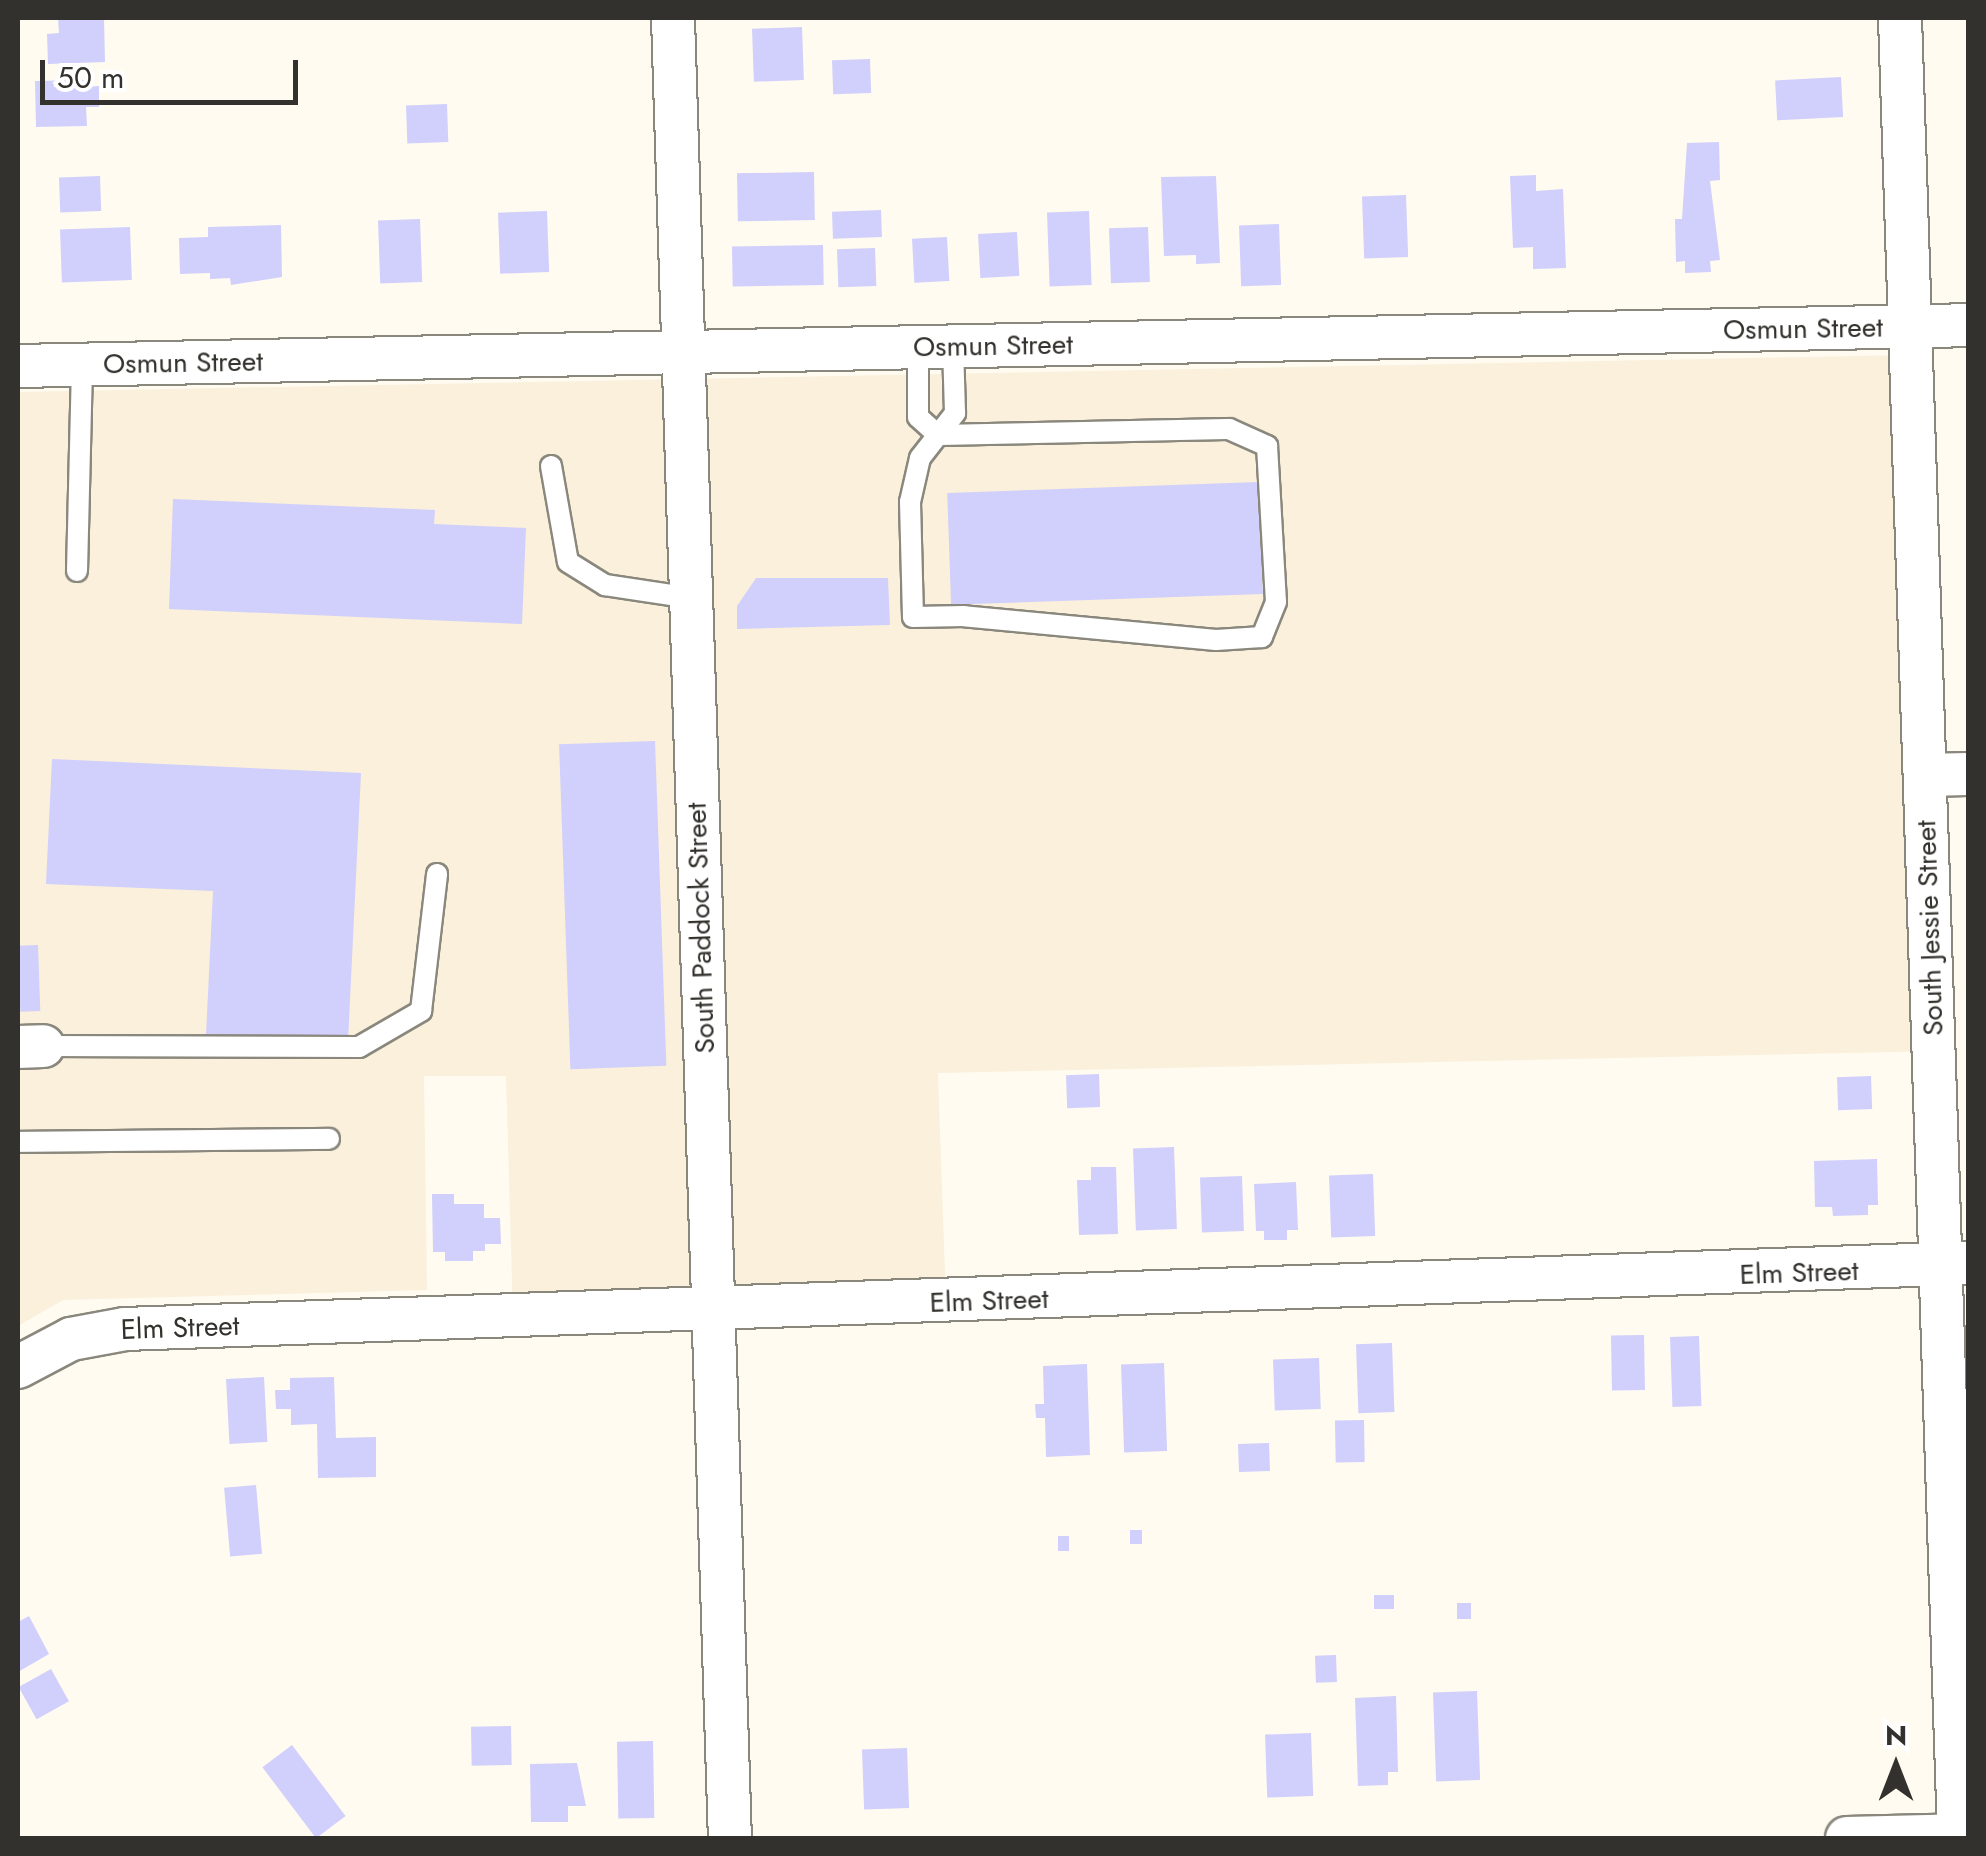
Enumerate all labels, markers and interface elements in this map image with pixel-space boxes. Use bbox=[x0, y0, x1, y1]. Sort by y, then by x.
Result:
scale bar bbox=[45, 40, 302, 102]
text: 50 m bbox=[57, 56, 124, 99]
street label: Osmun Street bbox=[1723, 311, 1883, 347]
street label: Osmun Street bbox=[913, 328, 1073, 364]
street label: Osmun Street bbox=[103, 345, 263, 381]
street label: South Paddock Street bbox=[680, 802, 722, 1054]
street label: South Jessie Street bbox=[1909, 820, 1951, 1036]
street label: Elm Street bbox=[1739, 1254, 1859, 1292]
street label: Elm Street bbox=[929, 1282, 1049, 1320]
street label: Elm Street bbox=[120, 1309, 240, 1347]
text: N bbox=[1885, 1715, 1907, 1756]
north arrow bbox=[1846, 1716, 1946, 1816]

